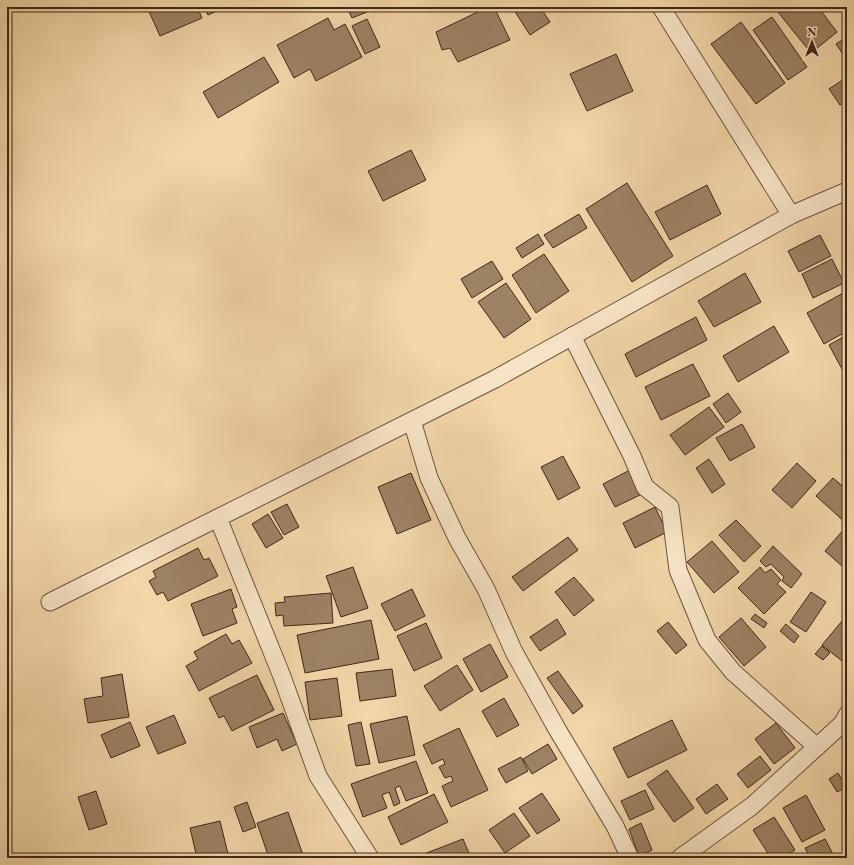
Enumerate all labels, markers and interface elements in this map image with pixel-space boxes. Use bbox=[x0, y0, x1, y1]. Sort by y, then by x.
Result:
north arrow bbox=[792, 22, 832, 62]
text: N bbox=[808, 25, 817, 39]

